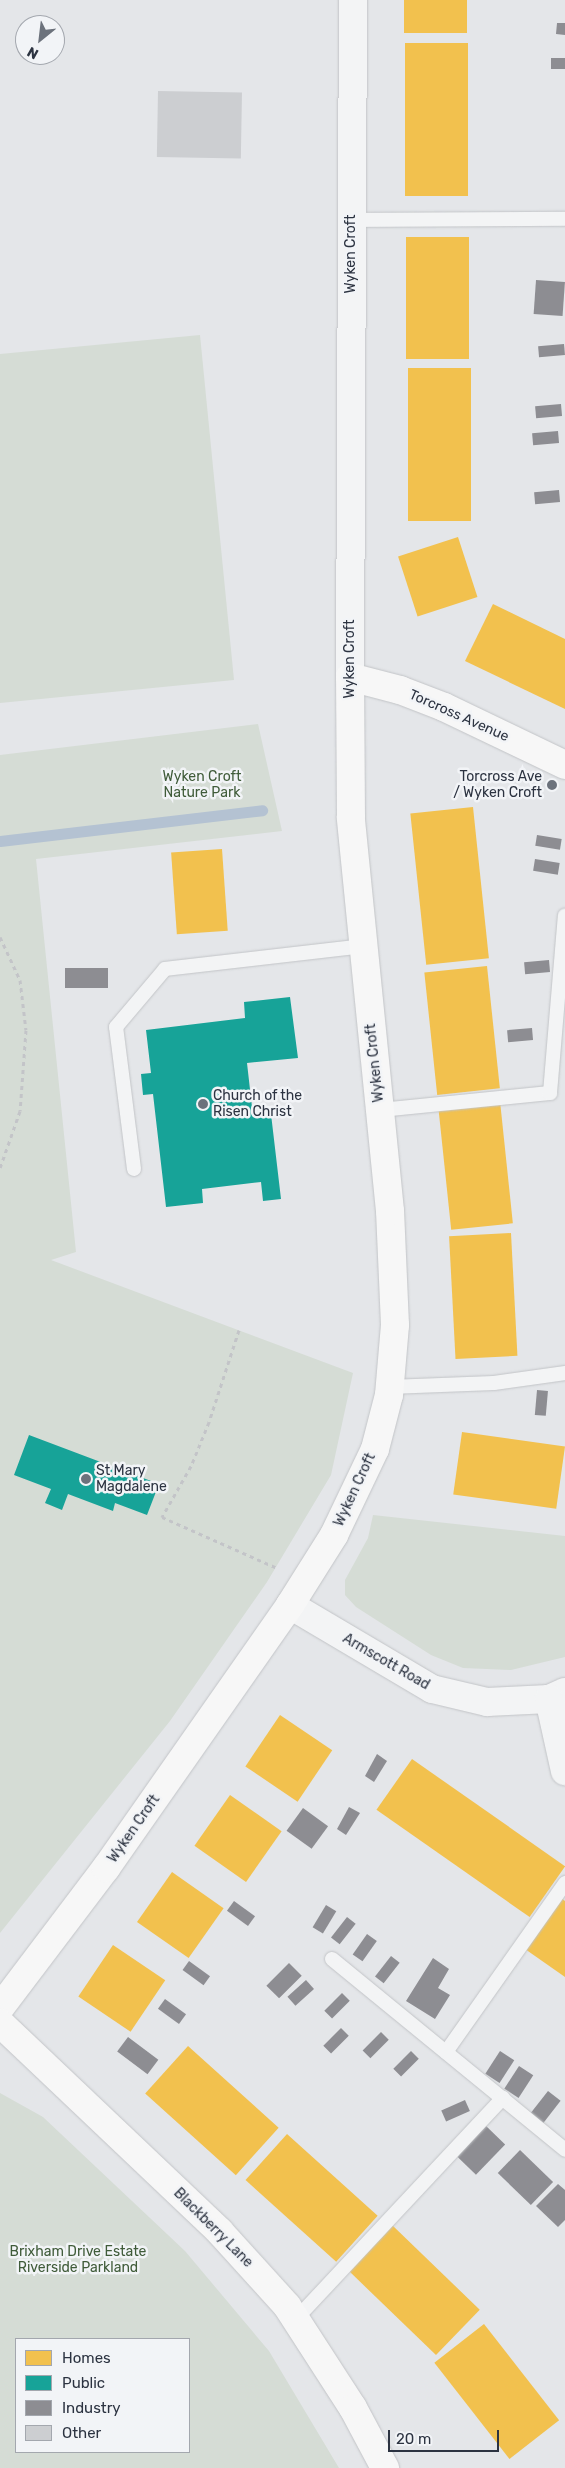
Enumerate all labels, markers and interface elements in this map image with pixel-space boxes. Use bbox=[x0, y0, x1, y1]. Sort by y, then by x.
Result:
north arrow bbox=[15, 15, 65, 65]
text: N bbox=[24, 43, 42, 63]
street label: Wyken Croft bbox=[343, 215, 359, 293]
street label: Wyken Croft bbox=[342, 620, 358, 698]
street label: Torcross Avenue bbox=[406, 686, 512, 746]
park label: Wyken Croft Nature Park bbox=[163, 769, 241, 802]
place label: Torcross Ave / Wyken Croft bbox=[453, 769, 542, 802]
marker: Torcross Ave / Wyken Croft bbox=[546, 779, 558, 791]
street label: Wyken Croft bbox=[363, 1023, 387, 1103]
place label: Church of the Risen Christ bbox=[213, 1088, 303, 1120]
marker: Church of the Risen Christ bbox=[197, 1098, 209, 1110]
street label: Wyken Croft bbox=[331, 1451, 379, 1529]
place label: St Mary Magdalene bbox=[96, 1463, 167, 1495]
marker: St Mary Magdalene bbox=[80, 1473, 92, 1485]
street label: Armscott Road bbox=[340, 1630, 432, 1694]
street label: Wyken Croft bbox=[104, 1792, 164, 1866]
street label: Blackberry Lane bbox=[170, 2185, 256, 2271]
park label: Brixham Drive Estate Riverside Parkland bbox=[10, 2244, 146, 2276]
legend bbox=[15, 2338, 190, 2453]
text: Homes bbox=[62, 2349, 111, 2367]
text: Public bbox=[62, 2374, 105, 2392]
text: Industry bbox=[62, 2399, 121, 2417]
scale bar bbox=[390, 2420, 501, 2452]
text: Other bbox=[62, 2424, 101, 2442]
text: 20 m bbox=[396, 2430, 431, 2448]

